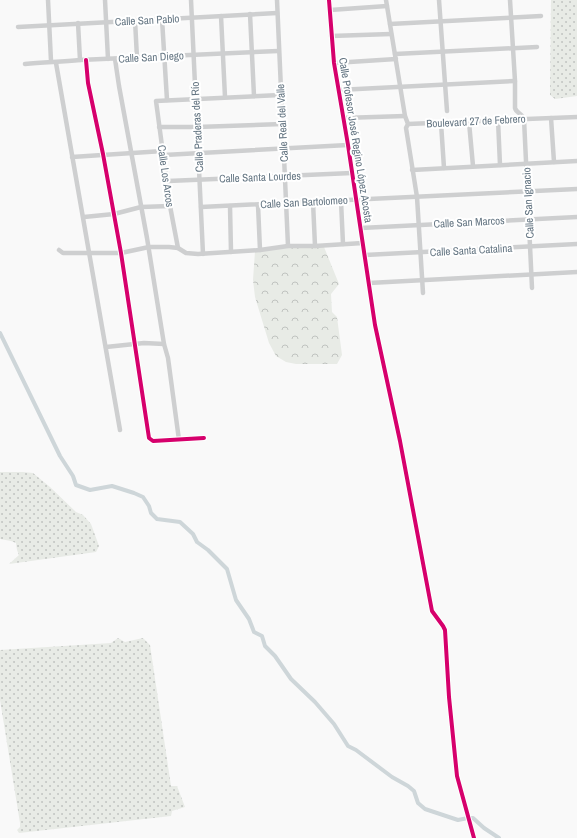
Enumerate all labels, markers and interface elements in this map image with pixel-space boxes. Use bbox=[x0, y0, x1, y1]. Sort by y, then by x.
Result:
street label: Calle San Pablo bbox=[114, 11, 180, 29]
street label: Calle San Diego bbox=[118, 48, 184, 66]
street label: Calle Profesor José Regino López Acosta bbox=[336, 56, 376, 224]
street label: Calle Praderas del Río bbox=[188, 81, 206, 173]
street label: Calle Real del Valle bbox=[273, 84, 291, 162]
street label: Boulevard 27 de Febrero bbox=[426, 111, 526, 131]
street label: Calle Los Arcos bbox=[155, 144, 177, 208]
street label: Calle San Ignacio bbox=[519, 167, 537, 239]
street label: Calle Santa Lourdes bbox=[219, 169, 302, 185]
street label: Calle San Bartolomeo bbox=[260, 193, 348, 211]
street label: Calle San Marcos bbox=[433, 213, 505, 231]
street label: Calle Santa Catalina bbox=[429, 241, 513, 259]

